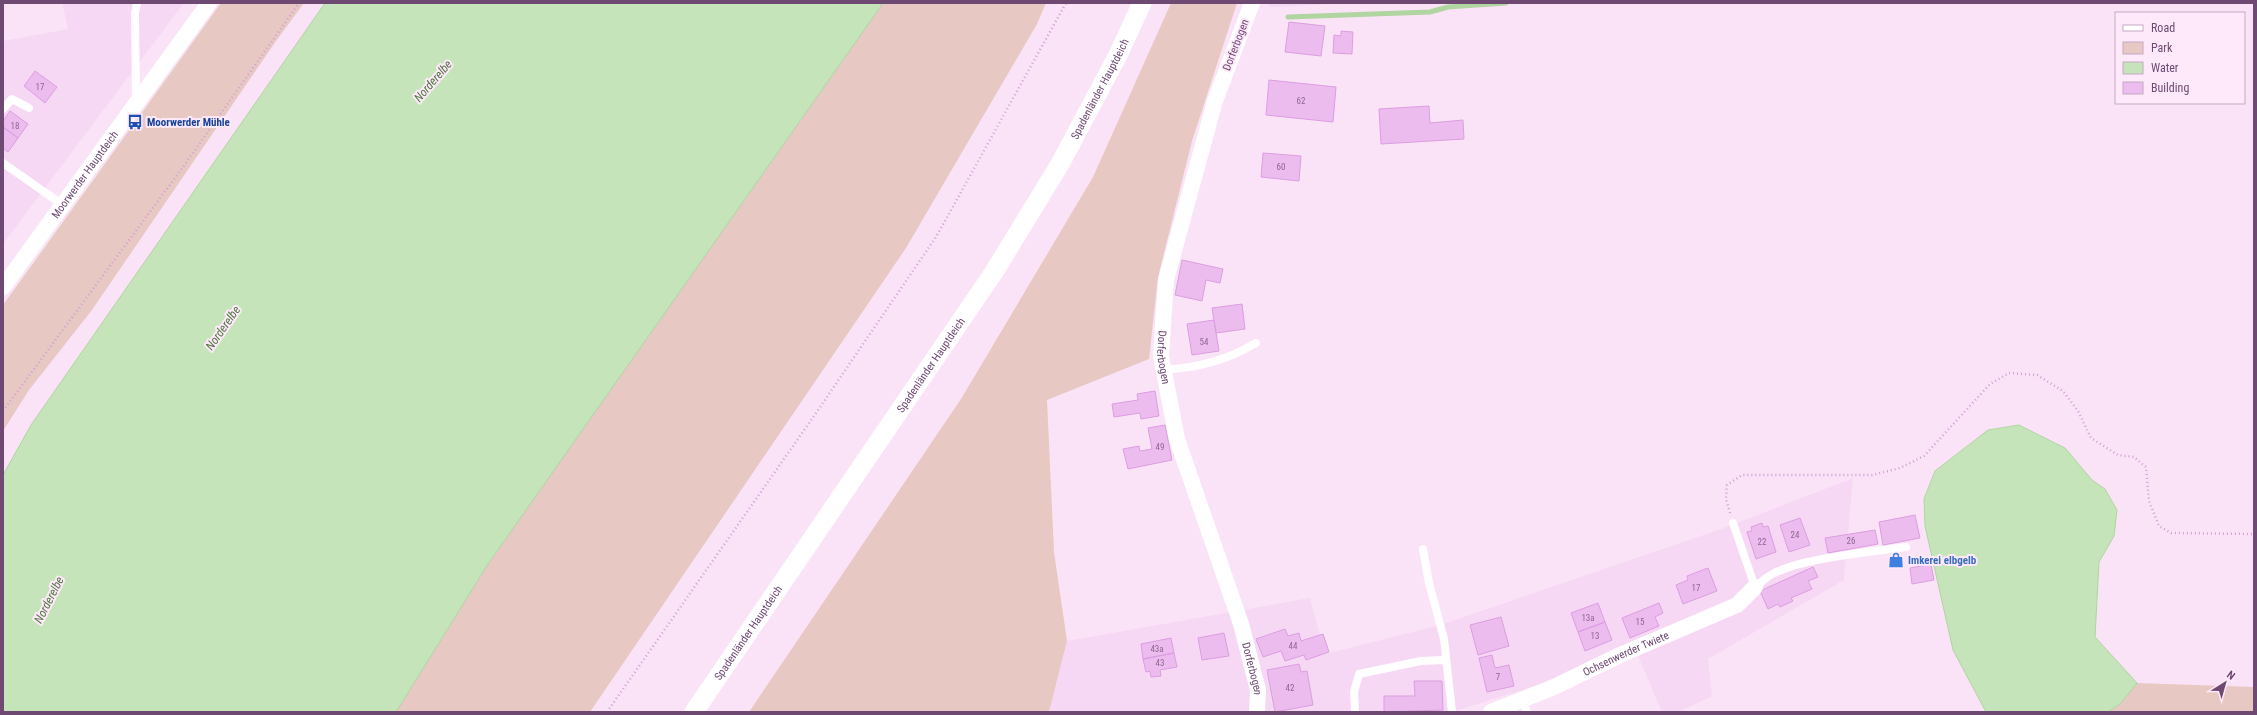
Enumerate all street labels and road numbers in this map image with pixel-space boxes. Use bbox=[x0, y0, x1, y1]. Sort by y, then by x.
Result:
street label: Dorferbogen bbox=[1220, 17, 1252, 73]
street label: Spadenländer Hauptdeich bbox=[1068, 37, 1131, 141]
street label: Moorwerder Hauptdeich bbox=[49, 128, 121, 221]
street label: Spadenländer Hauptdeich bbox=[894, 315, 967, 415]
street label: Dorferbogen bbox=[1154, 330, 1173, 385]
street label: Spadenländer Hauptdeich bbox=[711, 583, 785, 683]
street label: Ochsenwerder Twiete bbox=[1581, 628, 1671, 679]
street label: Dorferbogen bbox=[1239, 641, 1265, 695]

